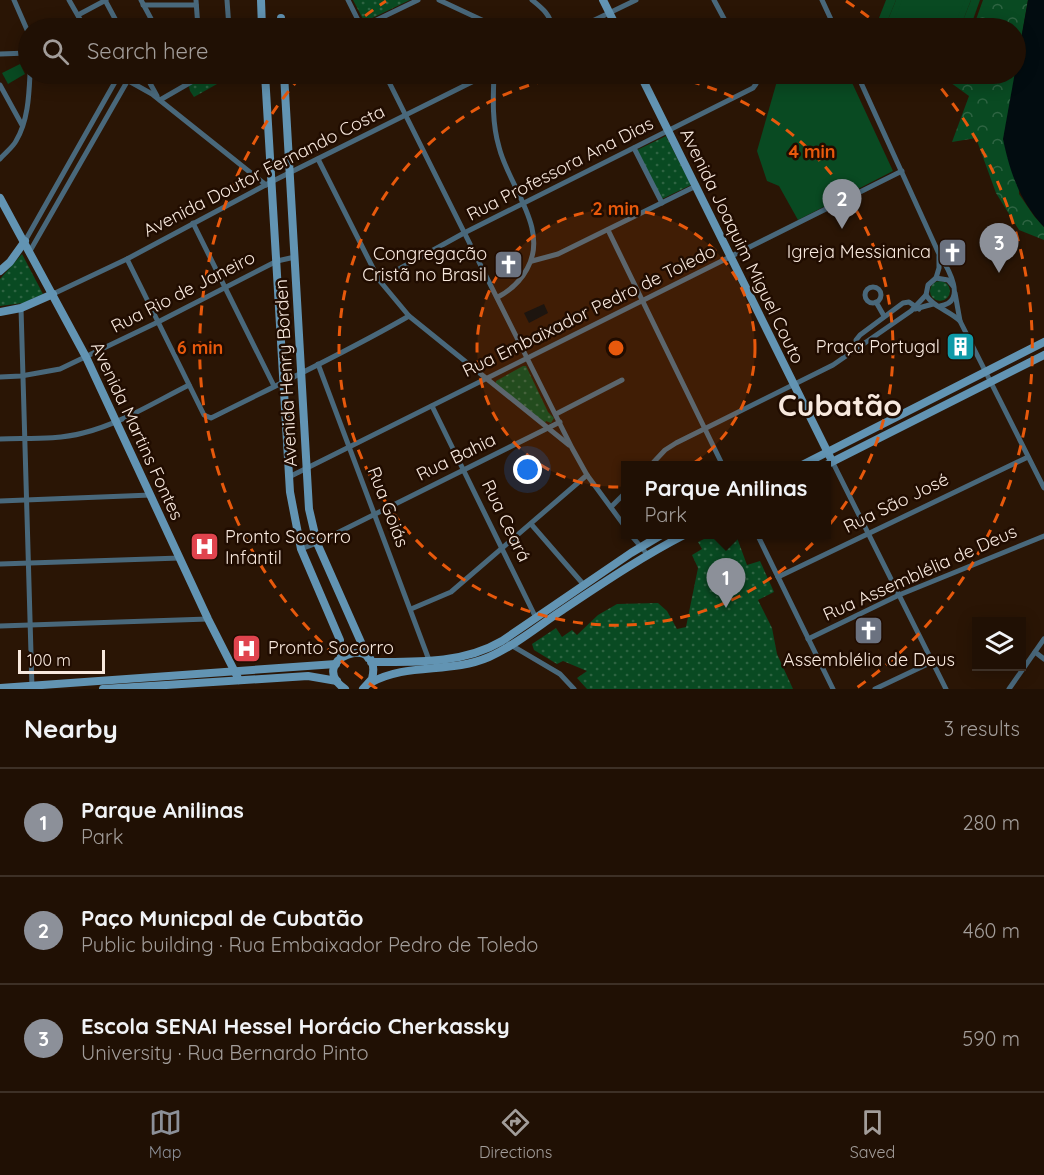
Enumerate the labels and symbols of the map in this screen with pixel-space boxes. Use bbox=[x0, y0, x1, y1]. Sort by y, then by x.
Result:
street label: Avenida Doutor Fernando Costa bbox=[139, 99, 388, 242]
street label: Rua Professora Ana Dias bbox=[463, 111, 657, 226]
street label: Avenida Joaquim Miguel Couto bbox=[675, 124, 810, 367]
text: 4 min bbox=[788, 140, 836, 163]
pin: 2 bbox=[822, 180, 862, 229]
text: 2 min bbox=[593, 197, 639, 220]
pin: 3 bbox=[980, 224, 1018, 273]
church icon: Igreja Messianica bbox=[936, 236, 968, 268]
street label: Rua Embaixador Pedro de Toledo bbox=[458, 239, 719, 382]
place label: Igreja Messianica bbox=[787, 240, 931, 263]
place label: Congregação Cristã no Brasil bbox=[362, 242, 487, 286]
street label: Rua Rio de Janeiro bbox=[107, 245, 259, 338]
church icon: Congregação Cristã no Brasil bbox=[492, 248, 524, 280]
street label: Avenida Henry Borden bbox=[269, 279, 302, 467]
building icon: Praça Portugal bbox=[945, 331, 977, 363]
place label: Praça Portugal bbox=[816, 335, 940, 358]
text: 6 min bbox=[177, 336, 223, 359]
street label: Avenida Martins Fontes bbox=[86, 338, 189, 524]
centre of rings bbox=[606, 338, 626, 358]
district label: Cubatão bbox=[778, 386, 902, 424]
street label: Rua Bahia bbox=[412, 427, 499, 486]
your location bbox=[513, 455, 542, 484]
street label: Rua Goiás bbox=[363, 463, 414, 550]
street label: Rua São José bbox=[839, 467, 952, 538]
street label: Rua Ceará bbox=[477, 476, 536, 566]
street label: Rua Assemblélia de Deus bbox=[819, 519, 1020, 626]
place label: Pronto Socorro Infantil bbox=[225, 525, 351, 569]
hospital icon: Pronto Socorro Infantil bbox=[188, 531, 220, 563]
pin: 1 bbox=[706, 558, 746, 608]
church icon: Assemblélia de Deus bbox=[853, 615, 885, 647]
hospital icon: Pronto Socorro bbox=[231, 632, 263, 664]
place label: Pronto Socorro bbox=[268, 636, 394, 659]
scale bar bbox=[18, 647, 105, 674]
place label: Assemblélia de Deus bbox=[783, 648, 955, 671]

